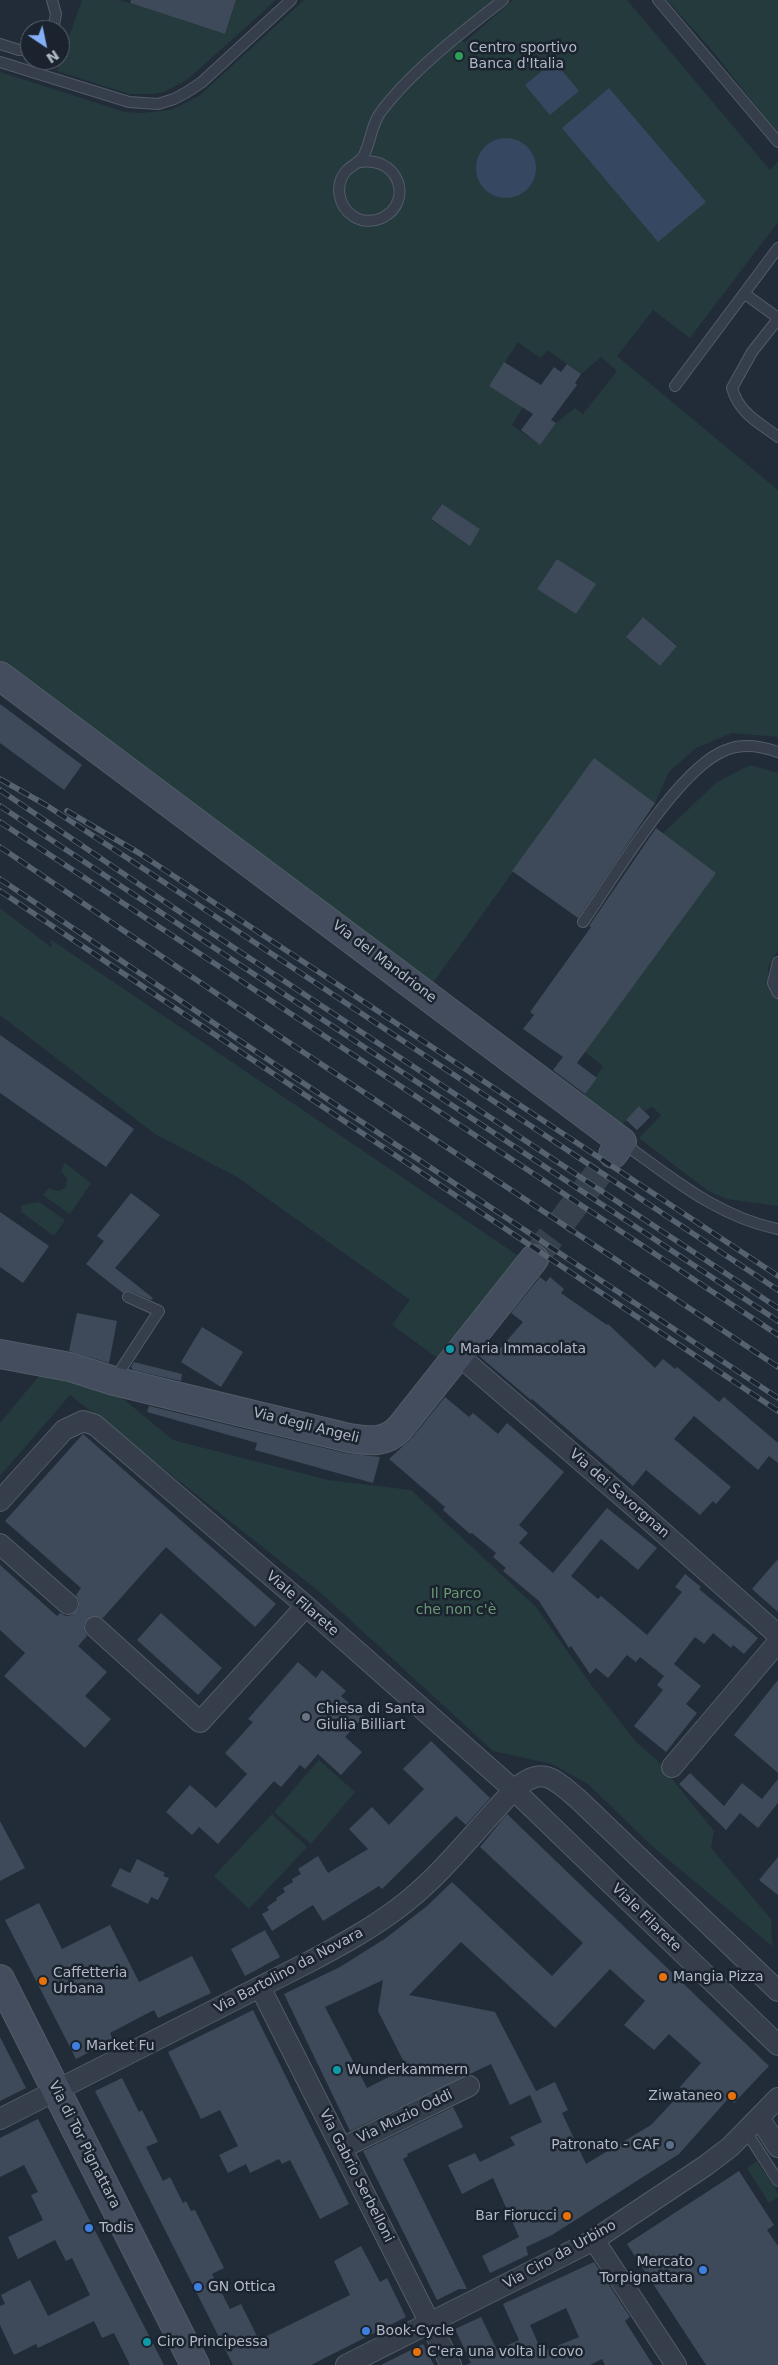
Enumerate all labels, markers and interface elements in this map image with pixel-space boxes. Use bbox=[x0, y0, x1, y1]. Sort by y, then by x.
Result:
north arrow bbox=[20, 20, 70, 70]
place label: Centro sportivo Banca d'Italia bbox=[469, 40, 577, 72]
text: N bbox=[43, 47, 62, 67]
marker: Centro sportivo Banca d'Italia bbox=[453, 50, 465, 62]
street label: Via del Mandrione bbox=[329, 917, 439, 1007]
place label: Maria Immacolata bbox=[460, 1341, 586, 1357]
marker: Maria Immacolata bbox=[444, 1343, 456, 1355]
street label: Via degli Angeli bbox=[251, 1405, 361, 1447]
street label: Via dei Savorgnan bbox=[566, 1446, 672, 1542]
street label: Viale Filarete bbox=[262, 1568, 342, 1640]
park label: Il Parco che non c'è bbox=[416, 1586, 496, 1618]
place label: Chiesa di Santa Giulia Billiart bbox=[316, 1701, 425, 1734]
marker: Chiesa di Santa Giulia Billiart bbox=[300, 1711, 312, 1723]
street label: Viale Filarete bbox=[608, 1881, 684, 1955]
street label: Via Bartolino da Novara bbox=[212, 1925, 366, 2017]
place label: Caffetteria Urbana bbox=[53, 1965, 127, 1998]
place label: Mangia Pizza bbox=[673, 1969, 764, 1985]
marker: Mangia Pizza bbox=[657, 1971, 669, 1983]
marker: Caffetteria Urbana bbox=[37, 1975, 49, 1987]
place label: Market Fu bbox=[86, 2038, 155, 2054]
marker: Market Fu bbox=[70, 2040, 82, 2052]
place label: Wunderkammern bbox=[347, 2062, 468, 2078]
marker: Wunderkammern bbox=[331, 2064, 343, 2076]
street label: Via di Tor Pignattara bbox=[45, 2079, 123, 2211]
street label: Via Muzio Oddi bbox=[355, 2087, 455, 2147]
place label: Ziwataneo bbox=[648, 2088, 722, 2104]
marker: Ziwataneo bbox=[726, 2090, 738, 2102]
street label: Via Gabrio Serbelloni bbox=[315, 2107, 397, 2245]
place label: Patronato - CAF bbox=[551, 2137, 660, 2153]
marker: Patronato - CAF bbox=[664, 2139, 676, 2151]
place label: Bar Fiorucci bbox=[475, 2208, 557, 2224]
marker: Bar Fiorucci bbox=[561, 2210, 573, 2222]
street label: Via Ciro da Urbino bbox=[501, 2217, 619, 2293]
place label: Todis bbox=[99, 2220, 134, 2236]
marker: Todis bbox=[83, 2222, 95, 2234]
place label: Mercato Torpignattara bbox=[599, 2254, 693, 2286]
marker: Mercato Torpignattara bbox=[697, 2264, 709, 2276]
place label: GN Ottica bbox=[208, 2279, 276, 2295]
marker: GN Ottica bbox=[192, 2281, 204, 2293]
place label: Book-Cycle bbox=[376, 2323, 454, 2339]
marker: Book-Cycle bbox=[360, 2325, 372, 2337]
place label: Ciro Principessa bbox=[157, 2334, 268, 2350]
marker: Ciro Principessa bbox=[141, 2336, 153, 2348]
place label: C'era una volta il covo bbox=[427, 2344, 583, 2360]
marker: C'era una volta il covo bbox=[411, 2346, 423, 2358]

